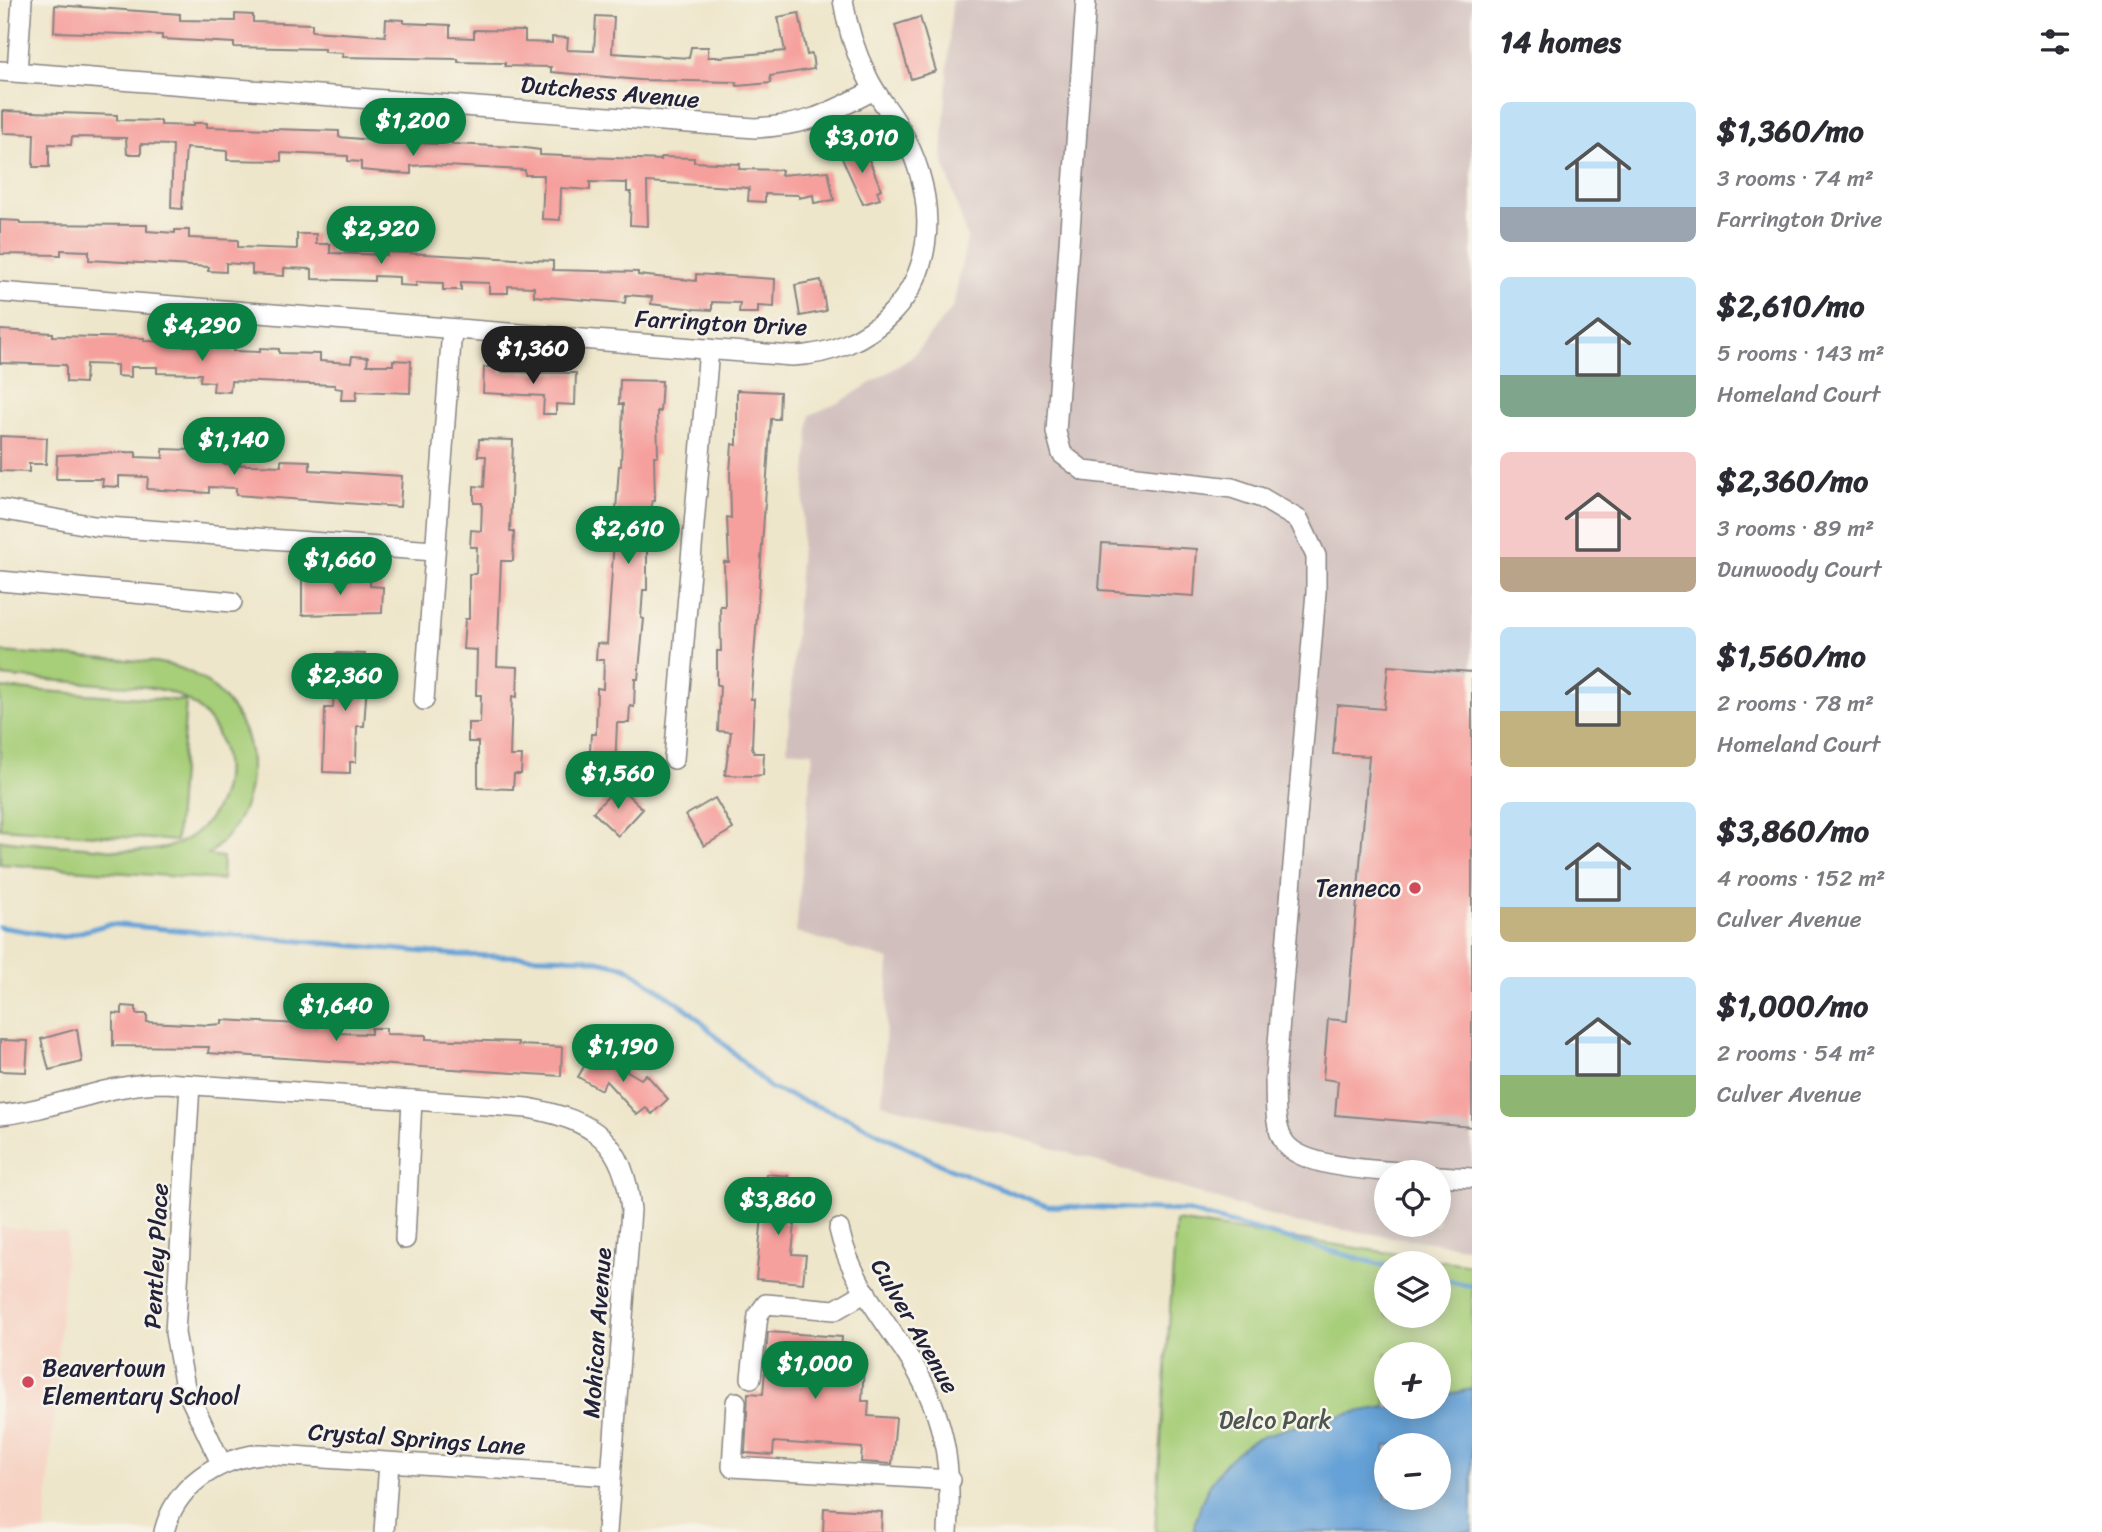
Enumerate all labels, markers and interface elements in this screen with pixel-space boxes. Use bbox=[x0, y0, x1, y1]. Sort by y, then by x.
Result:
text: 14 homes bbox=[1500, 15, 1621, 69]
icon: filters bbox=[2036, 23, 2074, 61]
street label: Dutchess Avenue bbox=[519, 63, 701, 121]
pin: $1,200 bbox=[356, 99, 470, 158]
text: $1,200 bbox=[376, 100, 450, 141]
text: $1,360/mo bbox=[1717, 104, 1864, 158]
pin: $3,010 bbox=[805, 116, 919, 175]
text: $3,010 bbox=[825, 117, 899, 158]
icon: home bbox=[1556, 130, 1640, 214]
text: 3 rooms · 74 m² bbox=[1717, 158, 1874, 199]
text: Farrington Drive bbox=[1717, 199, 1882, 240]
pin: $2,920 bbox=[324, 206, 438, 266]
text: $2,920 bbox=[343, 208, 419, 249]
text: $2,610/mo bbox=[1717, 279, 1865, 333]
street label: Farrington Drive bbox=[634, 298, 808, 348]
pin: $4,290 bbox=[145, 304, 259, 363]
text: $4,290 bbox=[163, 305, 241, 346]
icon: home bbox=[1556, 305, 1640, 389]
pin: $1,360 bbox=[476, 326, 590, 386]
text: $1,360 bbox=[497, 328, 569, 369]
text: 5 rooms · 143 m² bbox=[1717, 333, 1885, 374]
text: Homeland Court bbox=[1717, 374, 1880, 415]
pin: $1,140 bbox=[177, 418, 291, 477]
text: $1,140 bbox=[199, 419, 269, 460]
text: $2,360/mo bbox=[1717, 454, 1868, 508]
icon: home bbox=[1556, 480, 1640, 564]
pin: $2,610 bbox=[571, 506, 685, 566]
text: $2,610 bbox=[592, 508, 664, 549]
text: 3 rooms · 89 m² bbox=[1717, 508, 1874, 549]
pin: $1,660 bbox=[283, 538, 397, 597]
text: $1,660 bbox=[304, 539, 376, 580]
text: Dunwoody Court bbox=[1717, 549, 1882, 590]
text: $1,560/mo bbox=[1717, 629, 1866, 683]
pin: $2,360 bbox=[288, 654, 402, 713]
text: $2,360 bbox=[307, 655, 383, 696]
icon: home bbox=[1556, 655, 1640, 739]
text: 2 rooms · 78 m² bbox=[1717, 683, 1874, 724]
text: Homeland Court bbox=[1717, 724, 1880, 765]
pin: $1,560 bbox=[561, 752, 675, 811]
text: $1,560 bbox=[581, 753, 655, 794]
text: $3,860/mo bbox=[1717, 804, 1869, 858]
icon: home bbox=[1556, 830, 1640, 914]
text: 4 rooms · 152 m² bbox=[1717, 858, 1885, 899]
place label: Tenneco bbox=[1315, 867, 1401, 909]
marker: Tenneco bbox=[1407, 880, 1423, 896]
text: Culver Avenue bbox=[1717, 899, 1862, 940]
text: $1,000/mo bbox=[1717, 979, 1868, 1033]
pin: $1,640 bbox=[279, 984, 393, 1043]
text: $1,640 bbox=[299, 985, 373, 1026]
icon: home bbox=[1556, 1005, 1640, 1089]
pin: $1,190 bbox=[566, 1024, 680, 1084]
text: $1,190 bbox=[588, 1026, 658, 1067]
text: 2 rooms · 54 m² bbox=[1717, 1033, 1875, 1074]
text: Culver Avenue bbox=[1717, 1074, 1862, 1115]
map controls bbox=[1374, 1160, 1451, 1510]
button: locate bbox=[1374, 1160, 1451, 1237]
pin: $3,860 bbox=[721, 1178, 835, 1237]
text: $3,860 bbox=[740, 1179, 816, 1220]
street label: Pentley Place bbox=[131, 1182, 181, 1330]
street label: Mohican Avenue bbox=[570, 1246, 624, 1420]
street label: Culver Avenue bbox=[859, 1250, 971, 1402]
button: layers bbox=[1374, 1251, 1451, 1328]
pin: $1,000 bbox=[758, 1342, 872, 1401]
button: + bbox=[1374, 1342, 1451, 1419]
text: $1,000 bbox=[777, 1343, 853, 1384]
place label: Beavertown Elementary School bbox=[42, 1347, 241, 1417]
marker: Beavertown Elementary School bbox=[20, 1374, 36, 1390]
park label: Delco Park bbox=[1219, 1399, 1332, 1441]
street label: Crystal Springs Lane bbox=[307, 1410, 527, 1468]
button: − bbox=[1374, 1433, 1451, 1510]

